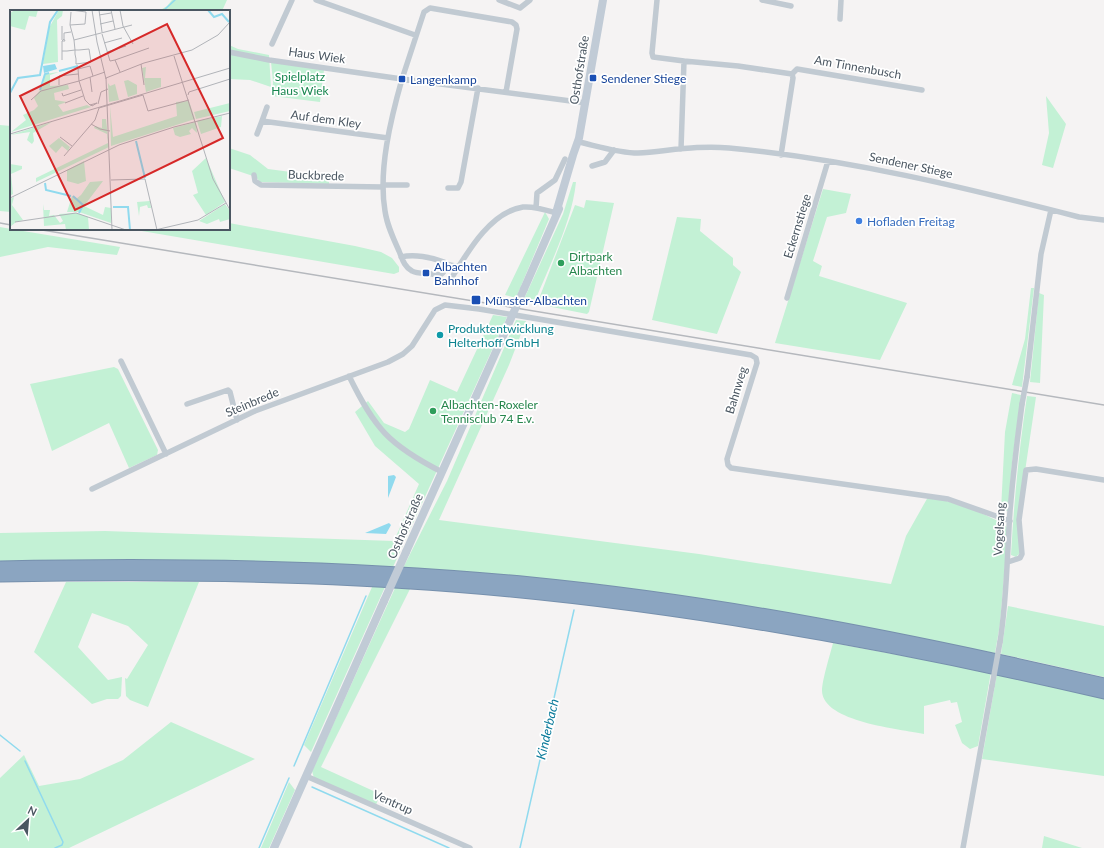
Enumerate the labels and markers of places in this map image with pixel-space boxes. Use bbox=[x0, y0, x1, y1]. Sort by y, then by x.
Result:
place label: Sendener Stiege bbox=[601, 71, 686, 86]
place label: Langenkamp bbox=[410, 72, 477, 87]
marker: Sendener Stiege bbox=[588, 73, 598, 83]
marker: Langenkamp bbox=[397, 74, 407, 84]
place label: Hofladen Freitag bbox=[867, 214, 955, 229]
marker: Hofladen Freitag bbox=[854, 216, 864, 226]
place label: Dirtpark Albachten bbox=[569, 249, 622, 278]
marker: Dirtpark Albachten bbox=[556, 258, 566, 268]
place label: Albachten Bahnhof bbox=[434, 259, 487, 288]
marker: Albachten Bahnhof bbox=[421, 268, 431, 278]
place label: Münster-Albachten bbox=[485, 293, 587, 308]
marker: Münster-Albachten bbox=[470, 294, 482, 306]
place label: Produktentwicklung Helterhoff GmbH bbox=[448, 321, 554, 350]
marker: Produktentwicklung Helterhoff GmbH bbox=[435, 330, 445, 340]
place label: Albachten-Roxeler Tennisclub 74 E.v. bbox=[441, 397, 539, 426]
marker: Albachten-Roxeler Tennisclub 74 E.v. bbox=[428, 406, 438, 416]

